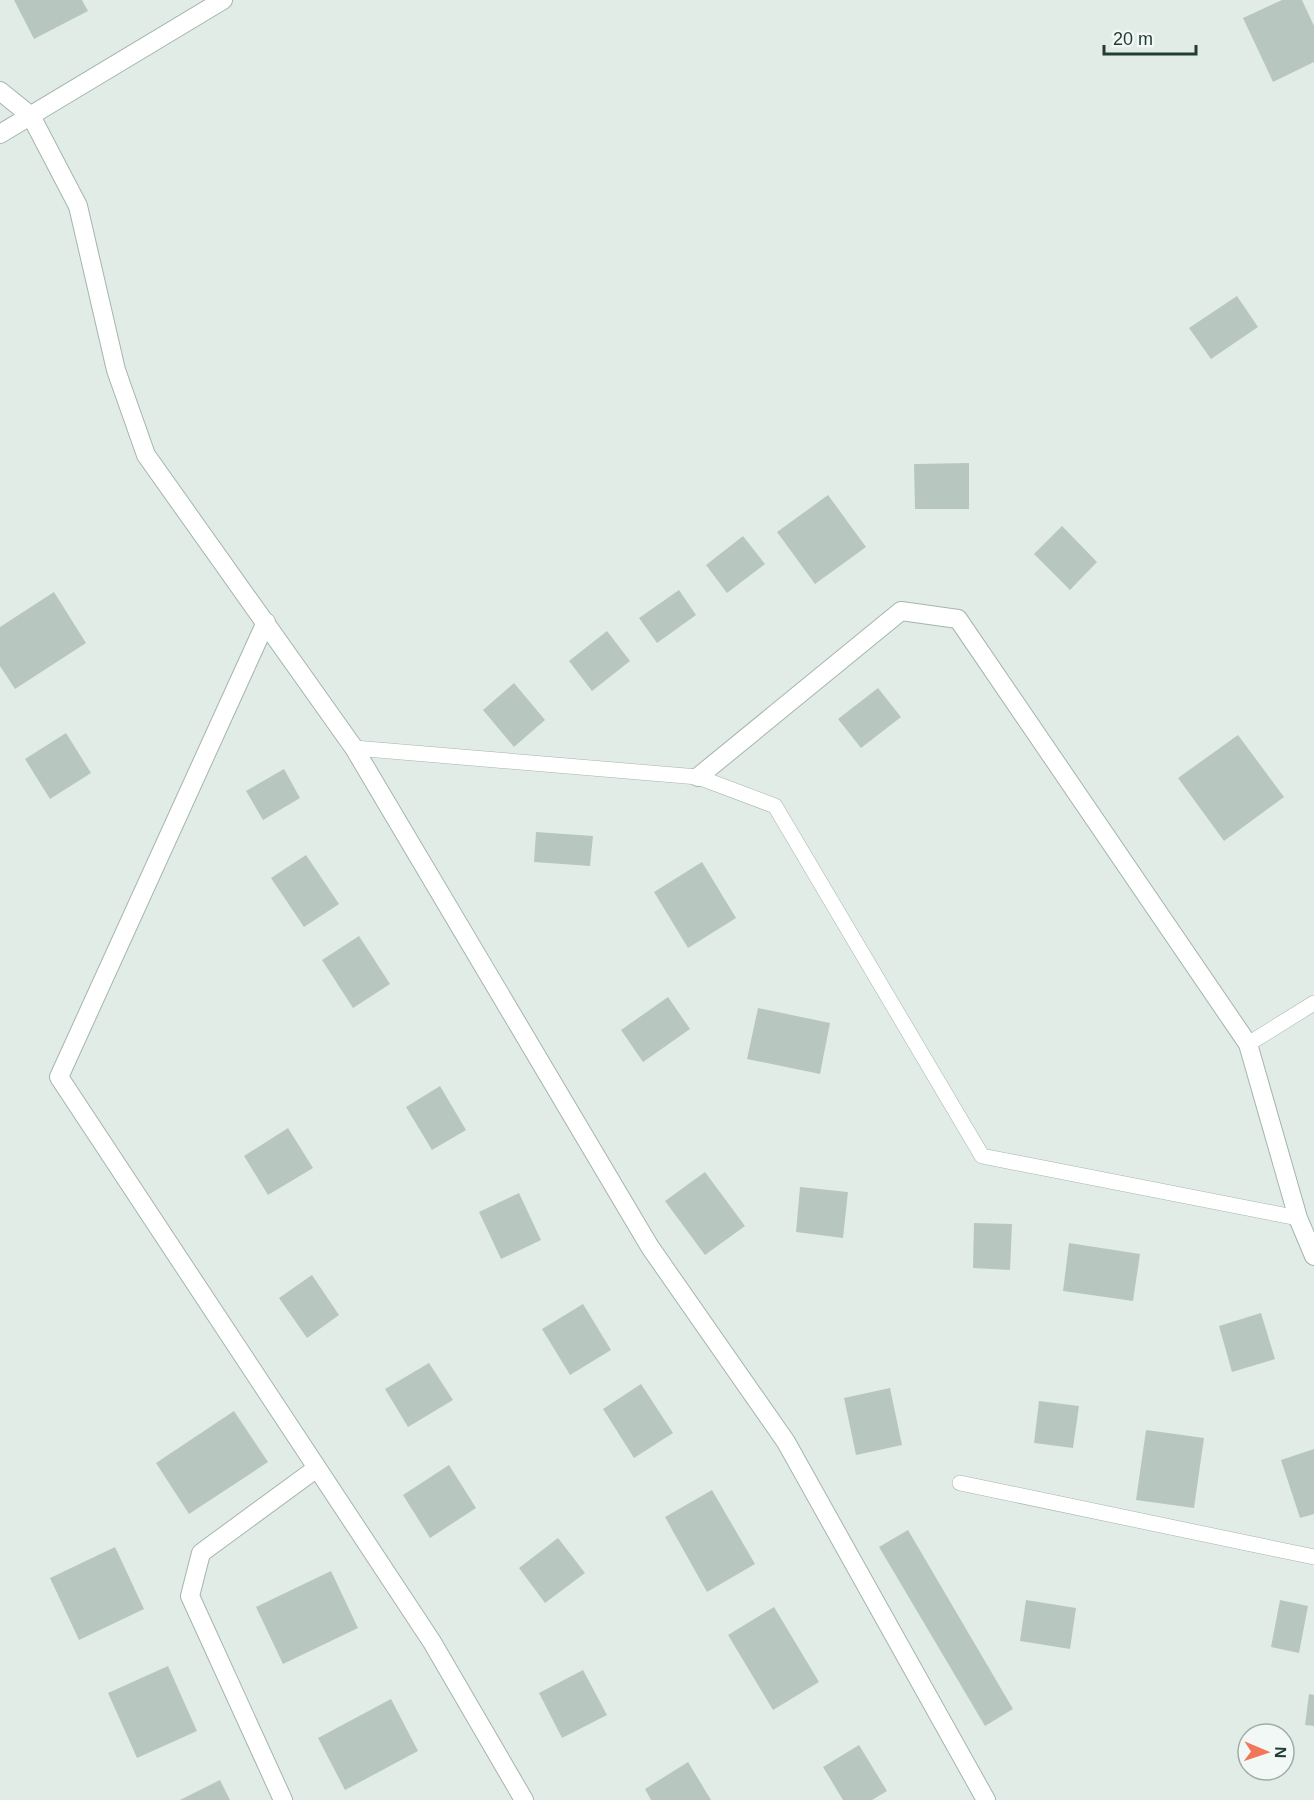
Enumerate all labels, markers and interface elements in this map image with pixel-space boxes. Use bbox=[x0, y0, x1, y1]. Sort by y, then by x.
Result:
scale bar bbox=[1104, 18, 1196, 56]
text: 20 m bbox=[1113, 29, 1153, 49]
north arrow bbox=[1236, 1722, 1296, 1782]
text: N bbox=[1272, 1746, 1289, 1759]

